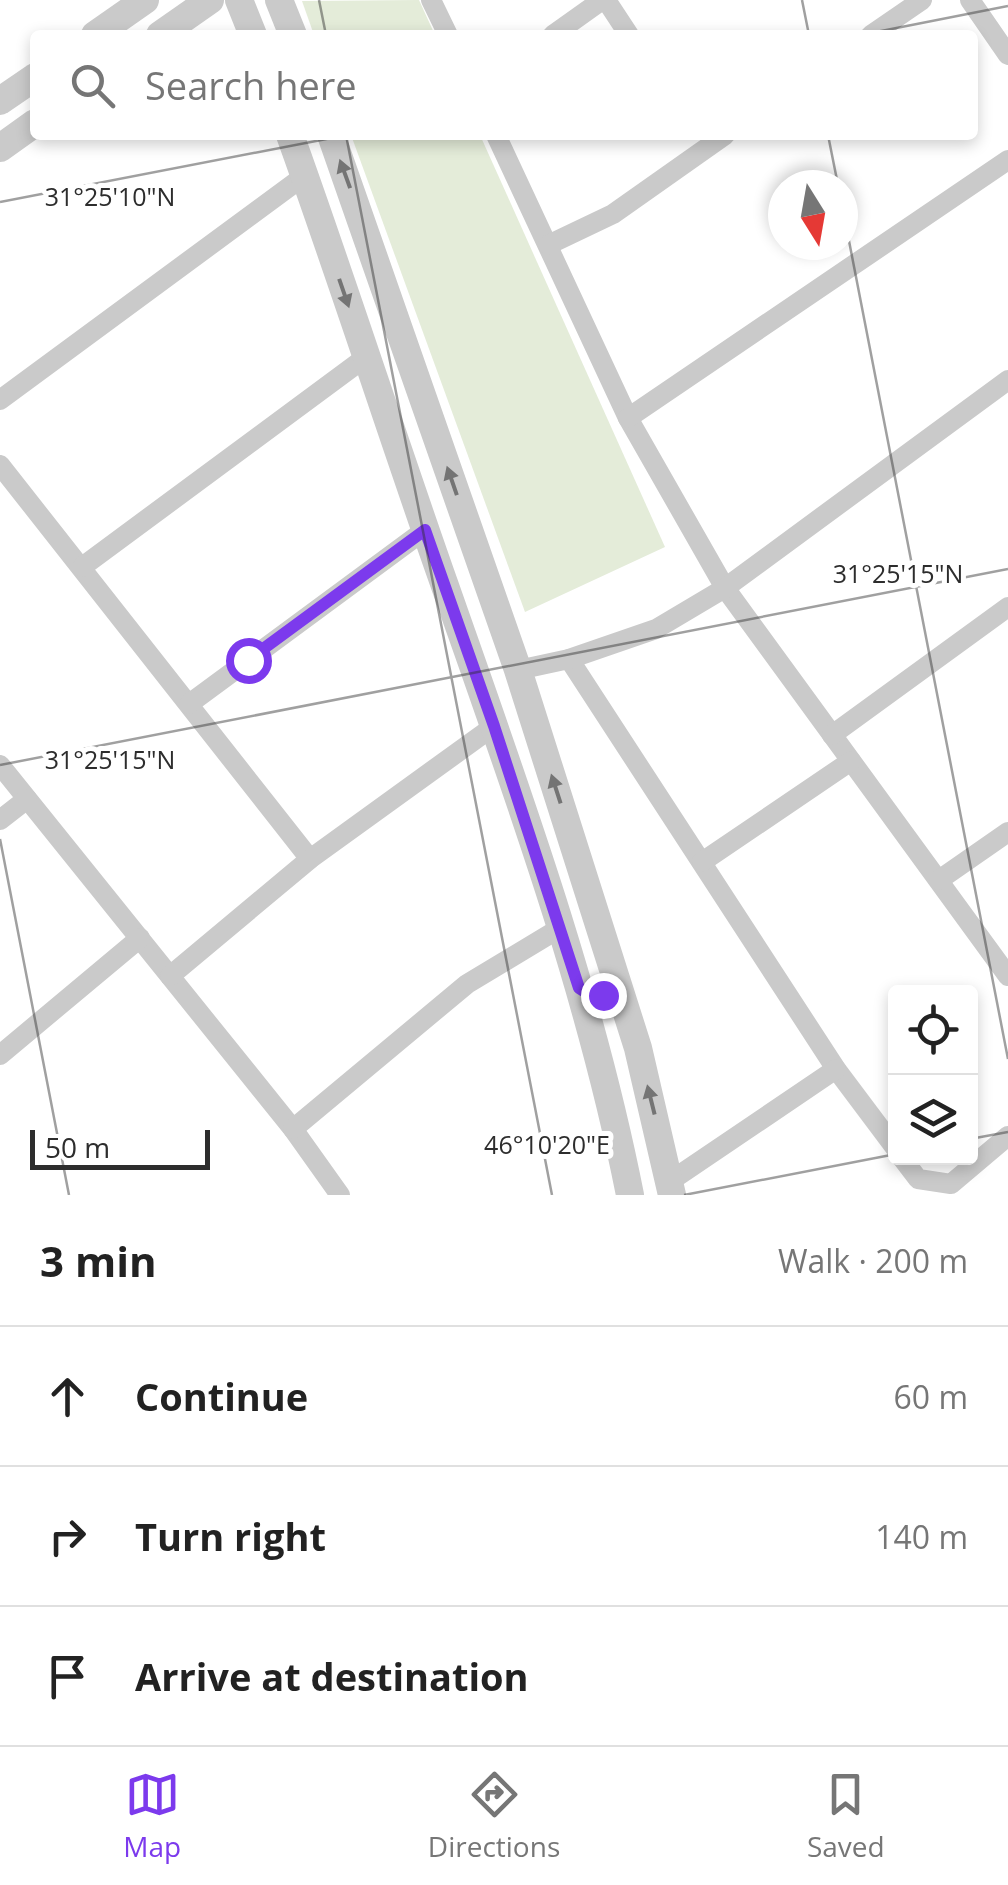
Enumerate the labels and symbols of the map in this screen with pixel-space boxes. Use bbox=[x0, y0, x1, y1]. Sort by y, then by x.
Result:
one-way arrow bbox=[337, 159, 352, 189]
north arrow bbox=[768, 170, 858, 260]
text: 31°25'10"N bbox=[45, 179, 175, 213]
one-way arrow bbox=[338, 279, 353, 309]
one-way arrow bbox=[444, 466, 459, 496]
text: 31°25'15"N bbox=[833, 556, 963, 590]
route start bbox=[226, 638, 272, 684]
text: 31°25'15"N bbox=[45, 742, 175, 776]
one-way arrow bbox=[547, 774, 562, 804]
route end bbox=[581, 973, 627, 1019]
one-way arrow bbox=[642, 1084, 658, 1115]
scale bar bbox=[30, 1125, 210, 1170]
text: 46°10'20"E bbox=[484, 1127, 610, 1161]

